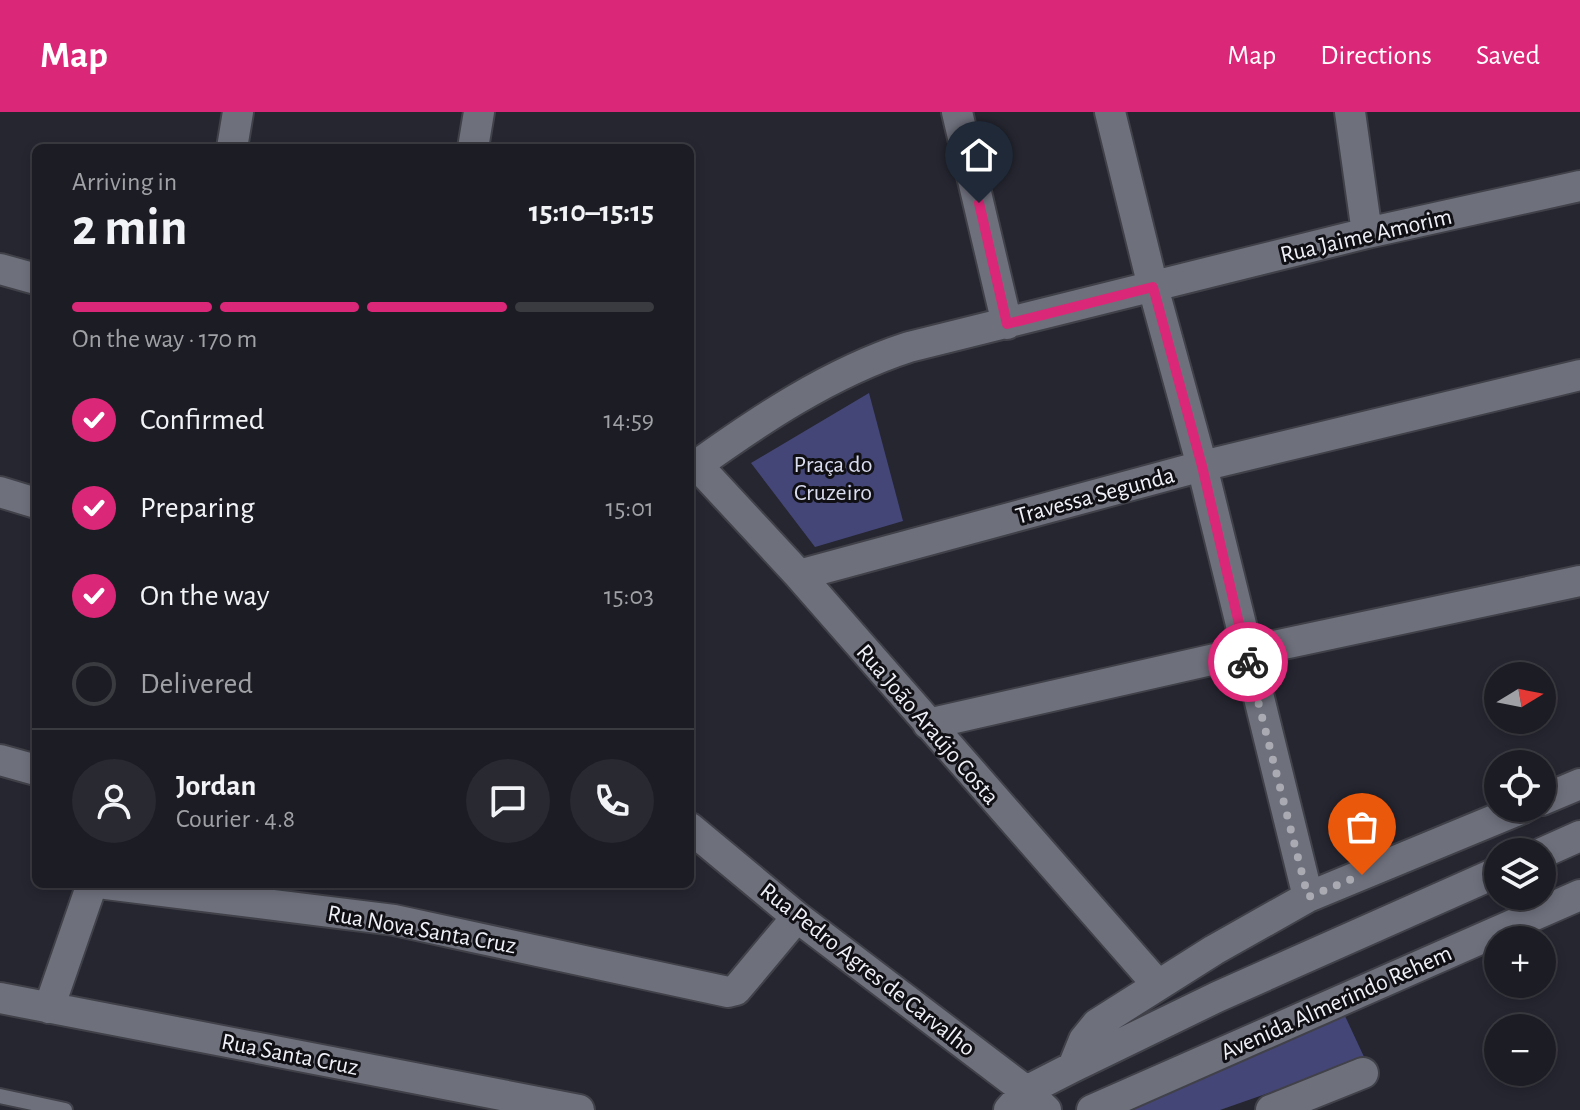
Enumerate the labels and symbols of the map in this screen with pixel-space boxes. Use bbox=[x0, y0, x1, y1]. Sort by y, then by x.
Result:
pin bbox=[945, 121, 1013, 203]
street label: Rua Jaime Amorim bbox=[1278, 205, 1454, 267]
park label: Praça do Cruzeiro bbox=[794, 453, 872, 505]
street label: Travessa Segunda bbox=[1013, 463, 1177, 529]
courier bbox=[1208, 622, 1288, 702]
street label: Rua João Araújo Costa bbox=[851, 640, 1003, 809]
north arrow bbox=[1484, 662, 1556, 734]
pin bbox=[1328, 793, 1396, 875]
street label: Rua Pedro Agres de Carvalho bbox=[755, 879, 979, 1061]
street label: Rua Nova Santa Cruz bbox=[326, 902, 518, 958]
street label: Avenida Almerindo Rehem bbox=[1217, 941, 1456, 1065]
street label: Rua Santa Cruz bbox=[219, 1030, 360, 1080]

